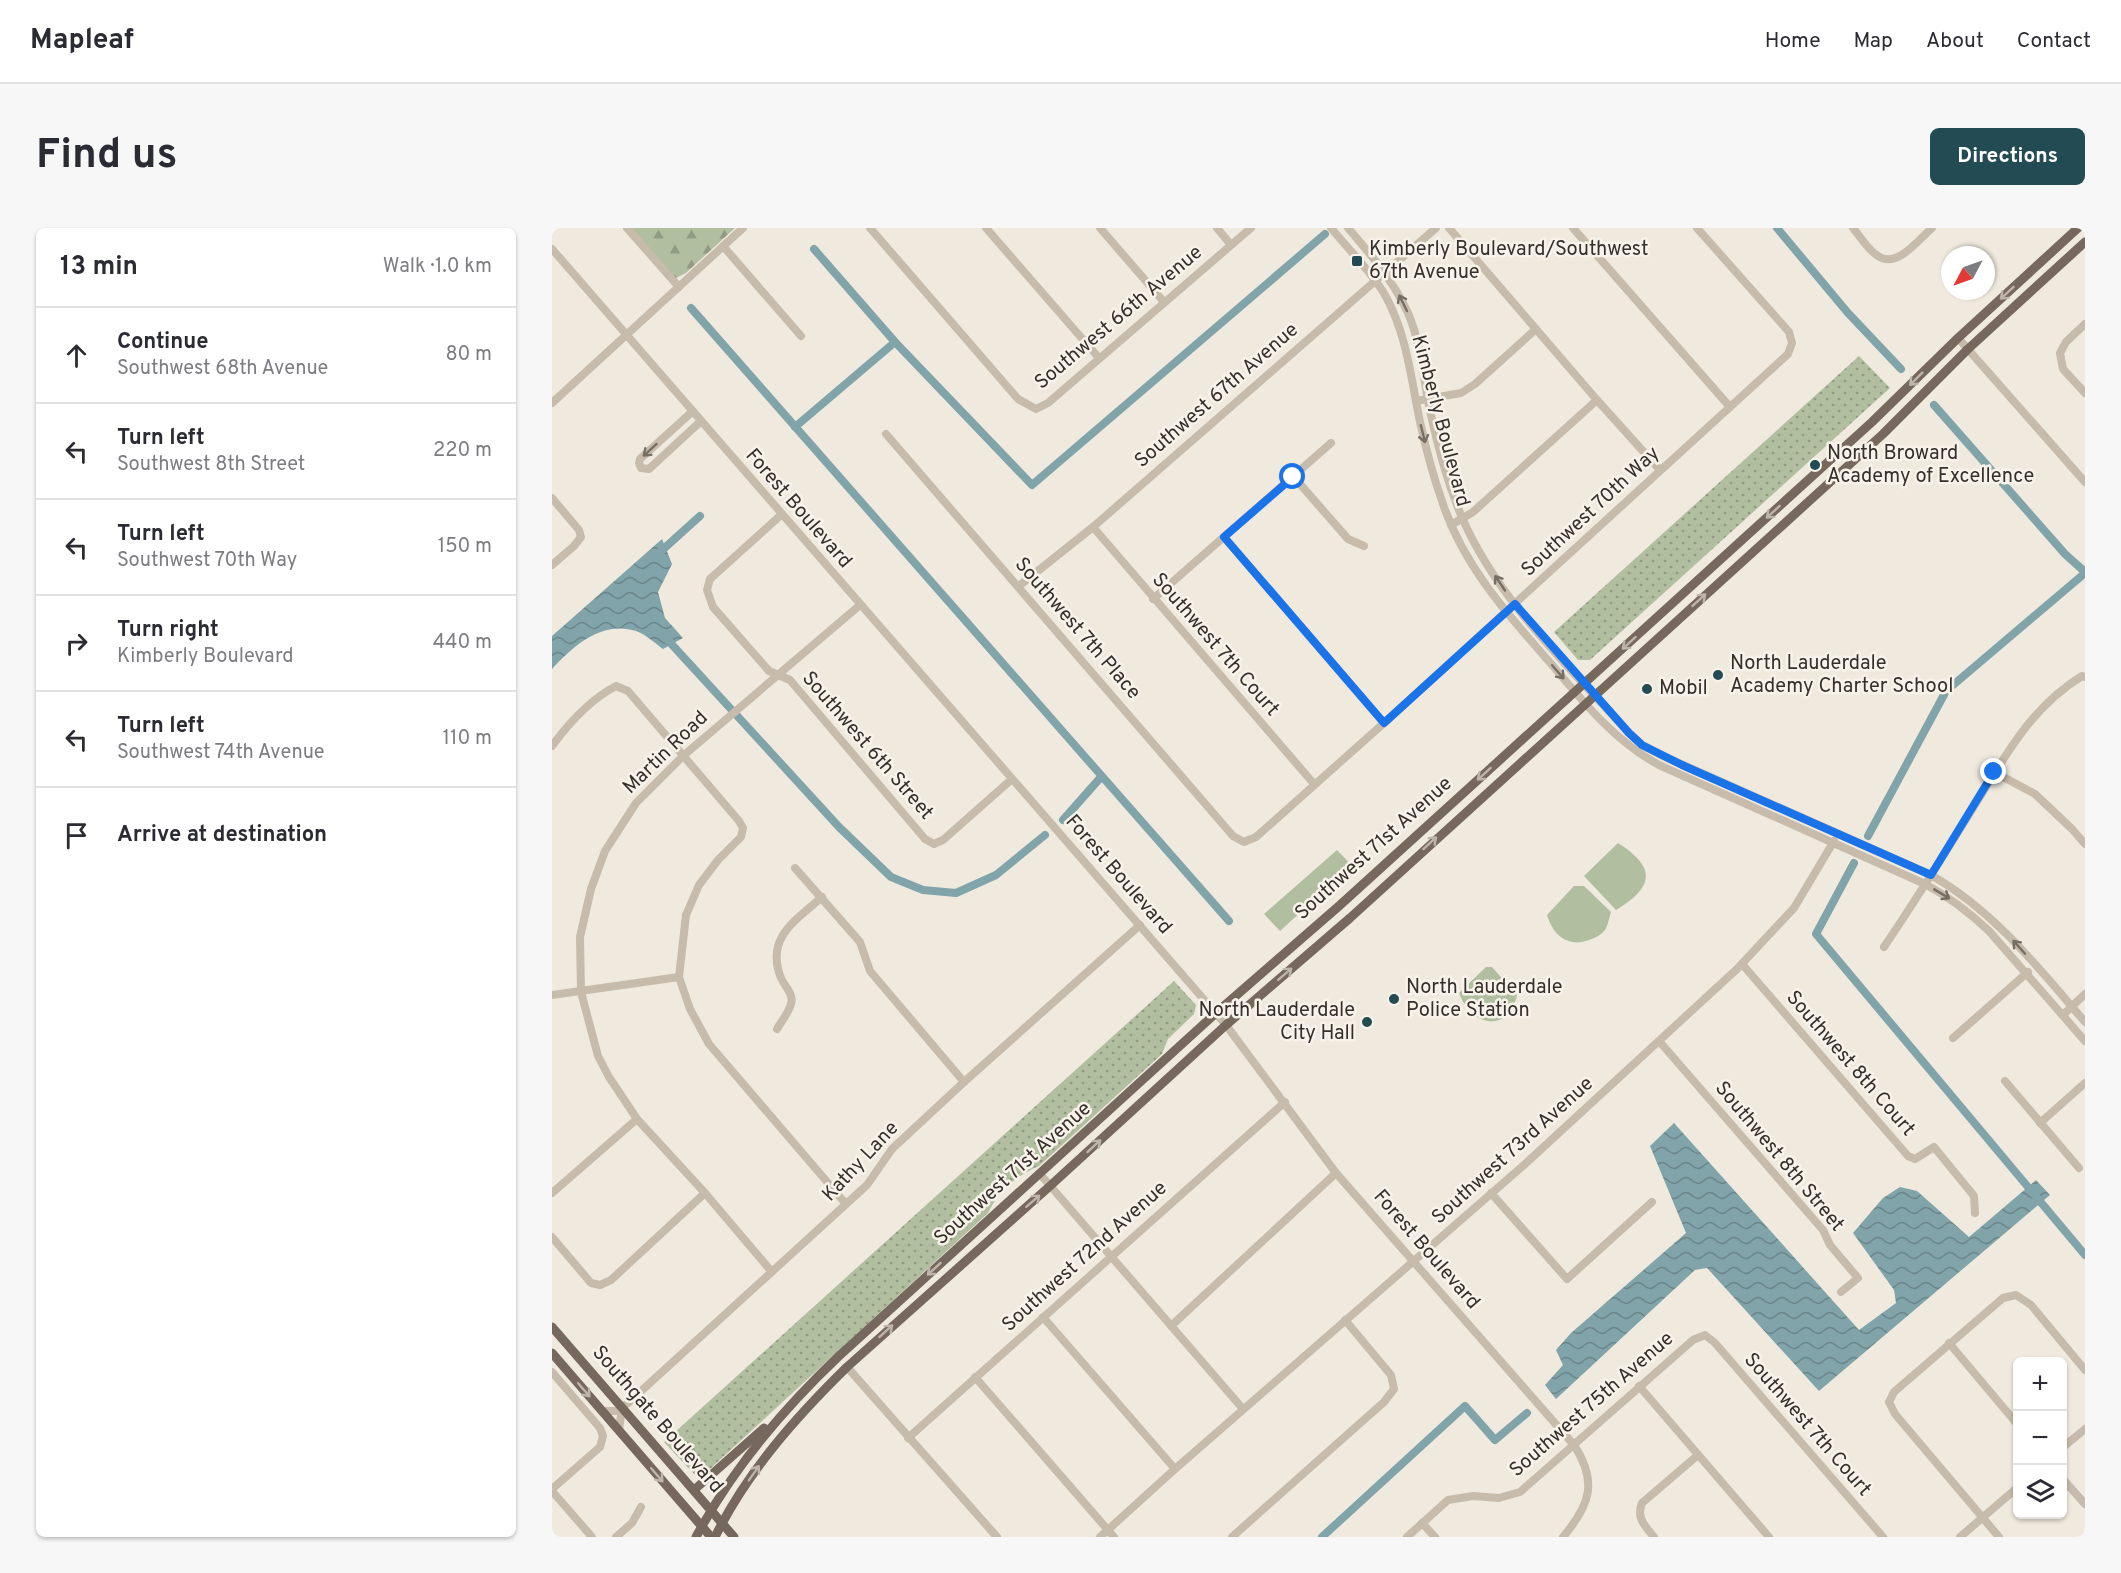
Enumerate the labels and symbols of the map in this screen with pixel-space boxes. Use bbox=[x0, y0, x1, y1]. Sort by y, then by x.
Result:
place label: Kimberly Boulevard/Southwest 67th Avenue bbox=[1369, 237, 1649, 286]
street label: Southwest 66th Avenue bbox=[1030, 240, 1208, 396]
north arrow bbox=[1941, 246, 1995, 300]
marker: Kimberly Boulevard/Southwest 67th Avenue bbox=[1350, 254, 1364, 268]
one-way arrow bbox=[2000, 286, 2015, 300]
one-way arrow bbox=[1396, 294, 1408, 312]
street label: Southwest 67th Avenue bbox=[1130, 318, 1304, 474]
street label: Kimberly Boulevard bbox=[1405, 332, 1475, 510]
one-way arrow bbox=[1908, 372, 1923, 387]
one-way arrow bbox=[1418, 424, 1429, 443]
street label: Southwest 70th Way bbox=[1516, 441, 1666, 583]
place label: North Broward Academy of Excellence bbox=[1827, 441, 2034, 490]
one-way arrow bbox=[642, 443, 657, 458]
street label: Forest Boulevard bbox=[739, 444, 857, 574]
marker: North Broward Academy of Excellence bbox=[1808, 458, 1822, 472]
route start bbox=[1279, 463, 1305, 489]
one-way arrow bbox=[1766, 505, 1781, 519]
street label: Southwest 7th Place bbox=[1008, 553, 1146, 705]
street label: Southwest 7th Court bbox=[1146, 568, 1284, 722]
one-way arrow bbox=[1494, 576, 1506, 592]
one-way arrow bbox=[1692, 593, 1707, 607]
one-way arrow bbox=[1621, 636, 1636, 650]
place label: North Lauderdale Academy Charter School bbox=[1730, 651, 1953, 700]
one-way arrow bbox=[1551, 664, 1565, 679]
street label: Southwest 6th Street bbox=[795, 666, 939, 826]
marker: North Lauderdale Academy Charter School bbox=[1711, 668, 1725, 682]
place label: Mobil bbox=[1659, 676, 1708, 702]
marker: Mobil bbox=[1640, 682, 1654, 696]
street label: Martin Road bbox=[618, 706, 714, 800]
route end bbox=[1980, 758, 2006, 784]
one-way arrow bbox=[1476, 767, 1491, 781]
street label: Southwest 71st Avenue bbox=[1290, 771, 1458, 927]
street label: Forest Boulevard bbox=[1059, 810, 1177, 940]
one-way arrow bbox=[1423, 836, 1438, 850]
one-way arrow bbox=[1933, 888, 1950, 900]
one-way arrow bbox=[2012, 940, 2026, 955]
one-way arrow bbox=[1277, 967, 1292, 981]
place label: North Lauderdale Police Station bbox=[1406, 975, 1563, 1024]
street label: Southwest 8th Court bbox=[1780, 986, 1920, 1142]
marker: North Lauderdale Police Station bbox=[1387, 992, 1401, 1006]
place label: North Lauderdale City Hall bbox=[1198, 998, 1355, 1047]
marker: North Lauderdale City Hall bbox=[1360, 1015, 1374, 1029]
street label: Southwest 73rd Avenue bbox=[1427, 1071, 1599, 1231]
street label: Southwest 8th Street bbox=[1708, 1076, 1850, 1238]
street label: Southwest 71st Avenue bbox=[929, 1096, 1097, 1252]
street label: Kathy Lane bbox=[817, 1116, 905, 1208]
one-way arrow bbox=[1086, 1139, 1101, 1153]
street label: Southwest 72nd Avenue bbox=[997, 1176, 1173, 1338]
street label: Forest Boulevard bbox=[1367, 1185, 1485, 1315]
one-way arrow bbox=[1025, 1194, 1040, 1208]
one-way arrow bbox=[926, 1262, 941, 1276]
one-way arrow bbox=[879, 1324, 894, 1338]
street label: Southwest 75th Avenue bbox=[1504, 1326, 1680, 1484]
street label: Southgate Boulevard bbox=[586, 1341, 728, 1499]
street label: Southwest 7th Court bbox=[1738, 1348, 1876, 1502]
one-way arrow bbox=[577, 1382, 591, 1397]
one-way arrow bbox=[748, 1466, 760, 1482]
one-way arrow bbox=[650, 1467, 664, 1482]

